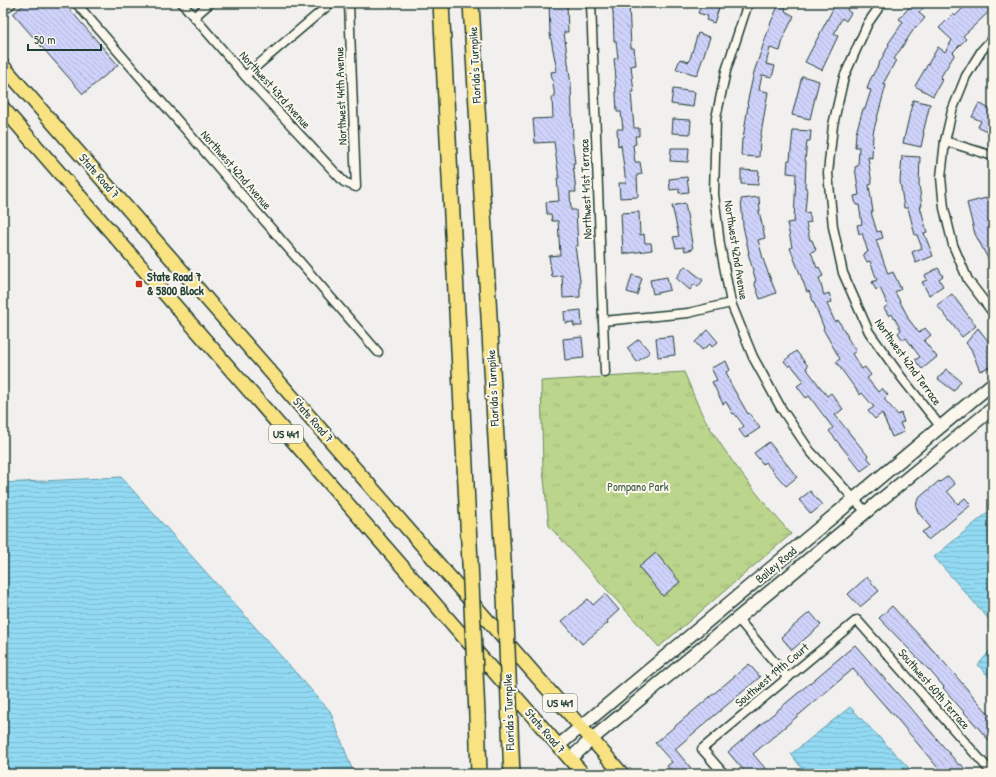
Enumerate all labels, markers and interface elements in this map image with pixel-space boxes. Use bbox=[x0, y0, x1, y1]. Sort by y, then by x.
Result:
scale bar bbox=[28, 26, 101, 52]
street label: Florida's Turnpike bbox=[464, 26, 485, 105]
text: 50 m bbox=[34, 31, 55, 48]
street label: Northwest 44th Avenue bbox=[330, 46, 351, 145]
street label: Northwest 43rd Avenue bbox=[236, 47, 315, 132]
street label: Northwest 42nd Avenue bbox=[197, 126, 276, 213]
street label: Northwest 41st Terrace bbox=[575, 138, 596, 240]
street label: State Road 7 bbox=[75, 150, 124, 202]
street label: Northwest 42nd Avenue bbox=[720, 199, 753, 301]
place label: State Road 7 & 5800 Block bbox=[147, 268, 204, 299]
marker: State Road 7 & 5800 Block bbox=[134, 279, 144, 289]
street label: Northwest 42nd Terrace bbox=[871, 315, 946, 409]
street label: Florida's Turnpike bbox=[482, 349, 503, 428]
street label: State Road 7 bbox=[289, 394, 338, 446]
road number: US 441 bbox=[269, 425, 303, 443]
park label: Pompano Park bbox=[607, 478, 669, 495]
street label: Bailey Road bbox=[751, 542, 800, 587]
street label: Southwest 19th Court bbox=[731, 638, 813, 711]
street label: Southwest 60th Terrace bbox=[894, 645, 974, 733]
street label: Florida's Turnpike bbox=[499, 673, 518, 752]
road number: US 441 bbox=[543, 694, 577, 712]
street label: State Road 7 bbox=[521, 705, 570, 757]

